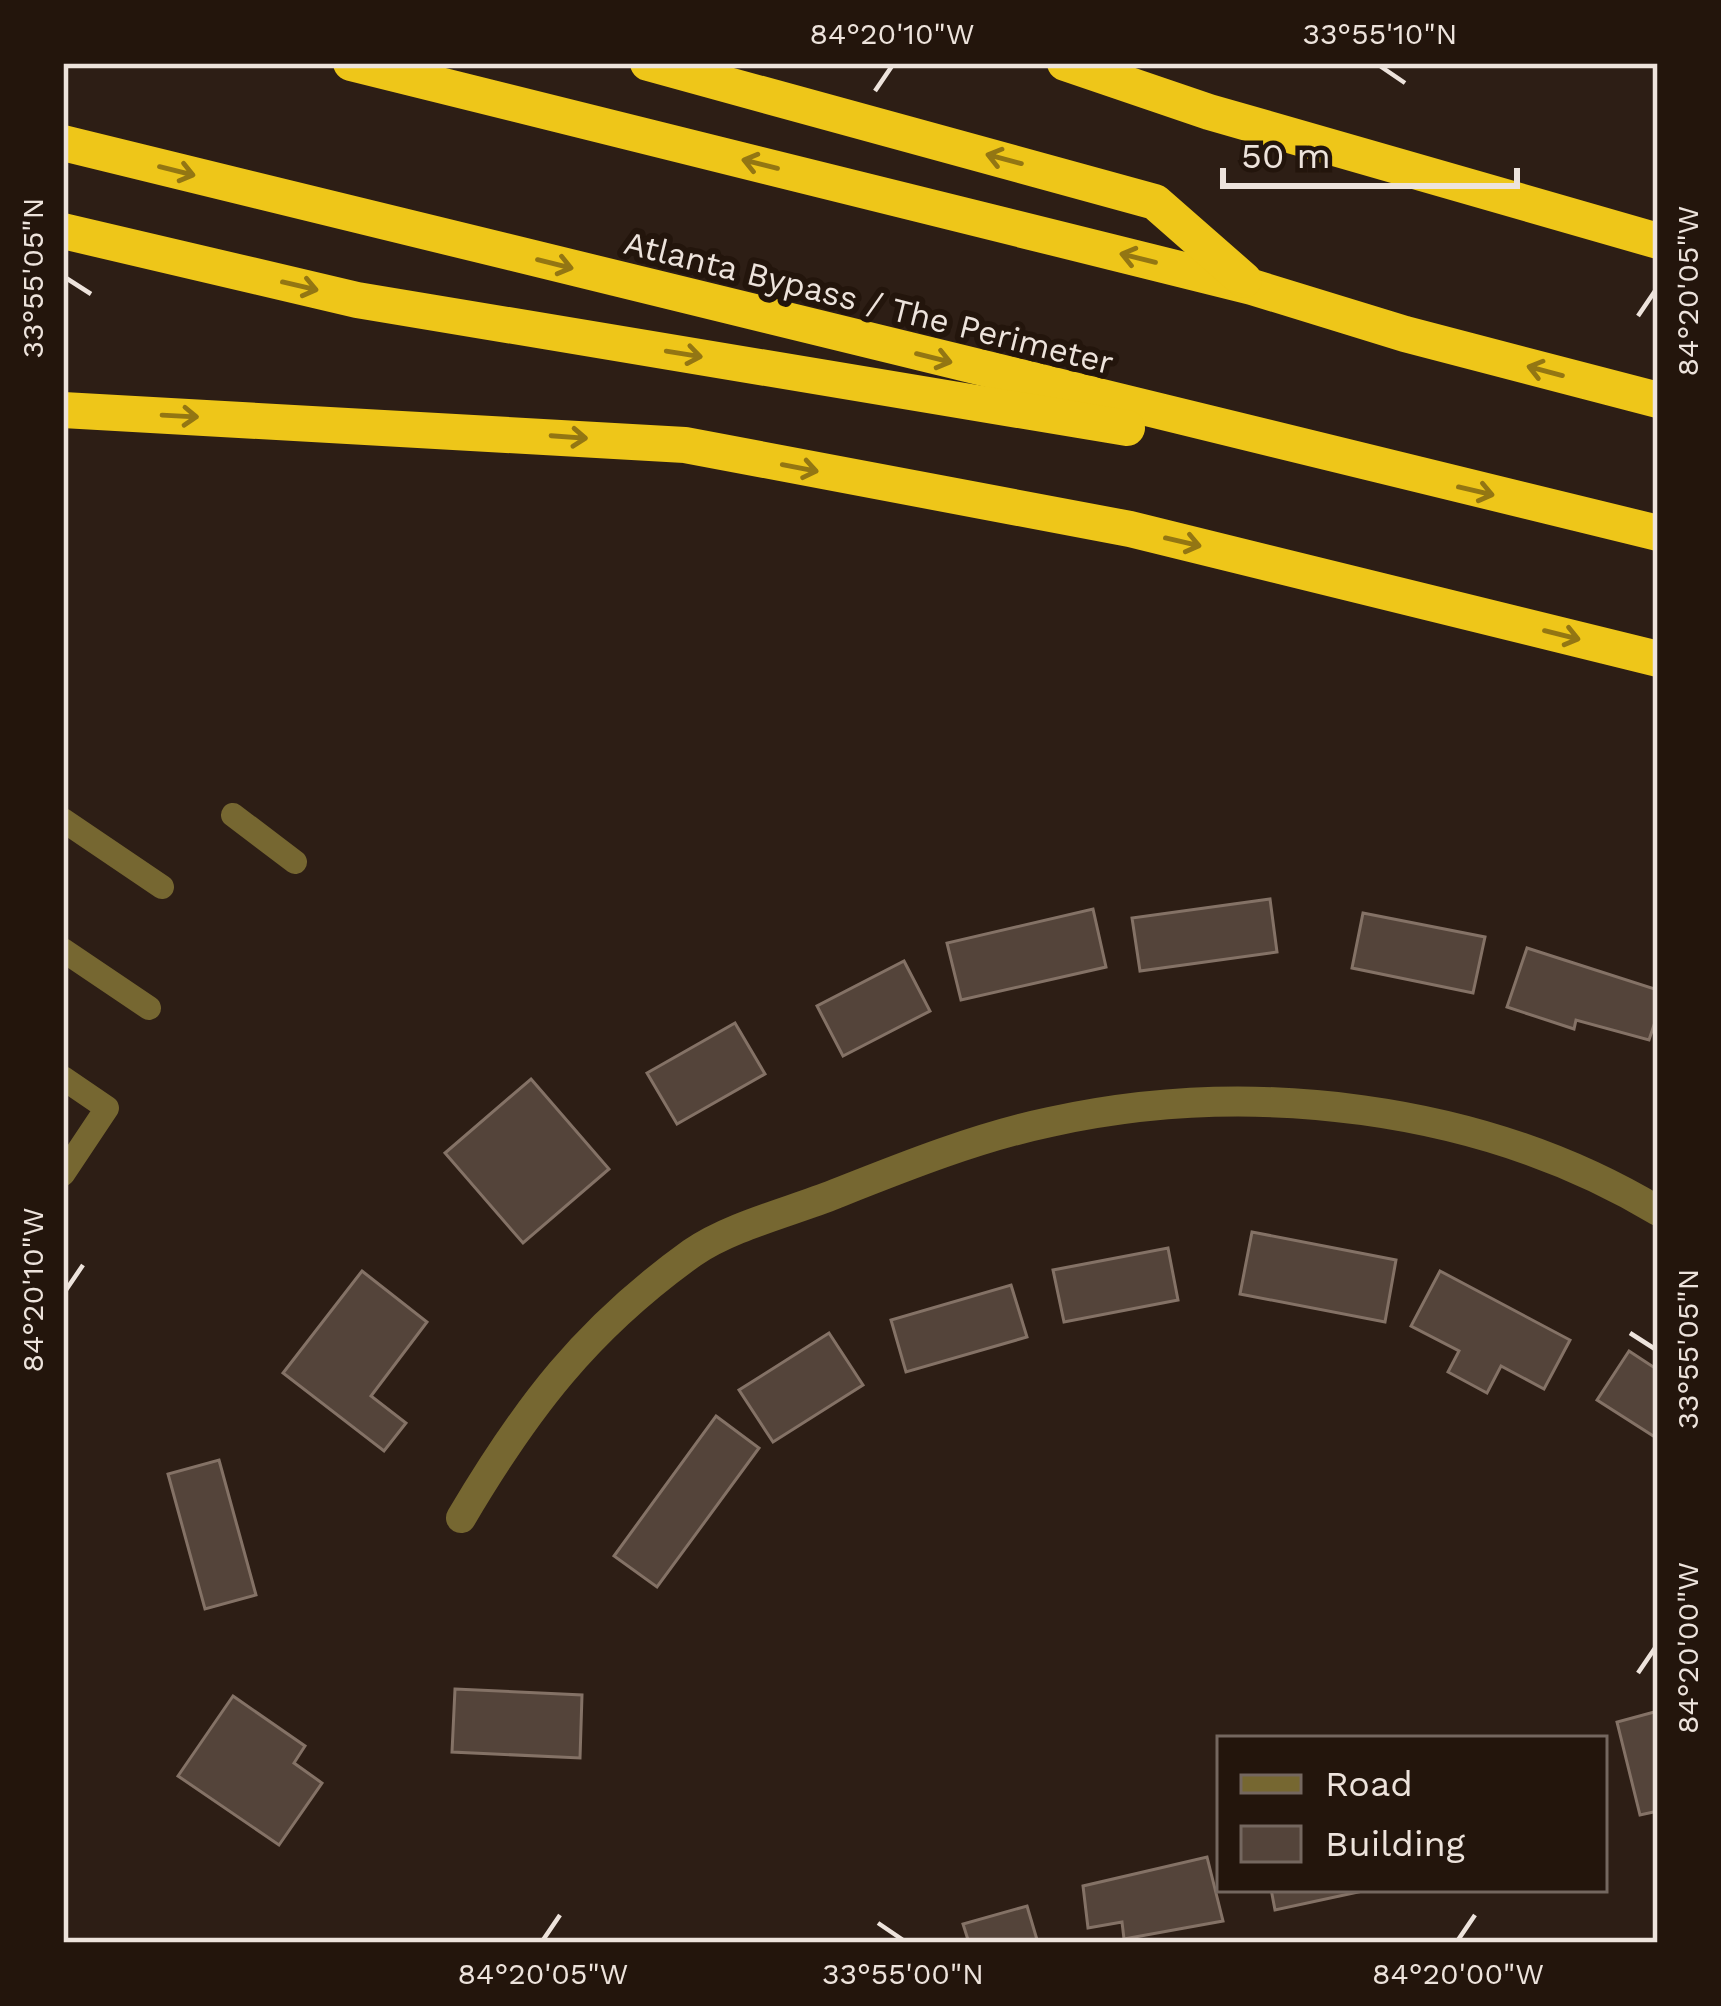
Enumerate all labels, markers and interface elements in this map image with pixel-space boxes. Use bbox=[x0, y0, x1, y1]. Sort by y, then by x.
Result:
text: 84°20'10"W bbox=[809, 16, 975, 51]
text: 33°55'10"N bbox=[1302, 16, 1458, 51]
scale bar bbox=[1223, 114, 1517, 188]
text: 50 m bbox=[1241, 135, 1331, 177]
one-way arrow bbox=[986, 146, 1024, 168]
one-way arrow bbox=[741, 152, 779, 174]
one-way arrow bbox=[157, 161, 195, 183]
text: 33°55'05"N bbox=[15, 198, 50, 358]
text: 84°20'05"W bbox=[1670, 206, 1705, 376]
street label: Atlanta Bypass / The Perimeter bbox=[620, 223, 1117, 382]
one-way arrow bbox=[1120, 246, 1158, 268]
one-way arrow bbox=[536, 254, 574, 276]
one-way arrow bbox=[280, 276, 318, 298]
one-way arrow bbox=[663, 344, 702, 367]
one-way arrow bbox=[914, 348, 952, 370]
one-way arrow bbox=[1527, 358, 1565, 380]
one-way arrow bbox=[160, 405, 199, 428]
one-way arrow bbox=[549, 426, 588, 449]
one-way arrow bbox=[780, 458, 819, 480]
one-way arrow bbox=[1456, 481, 1494, 503]
one-way arrow bbox=[1164, 532, 1202, 554]
one-way arrow bbox=[1542, 625, 1580, 647]
text: 84°20'10"W bbox=[15, 1207, 50, 1373]
text: 33°55'05"N bbox=[1670, 1269, 1705, 1429]
text: 84°20'00"W bbox=[1670, 1562, 1705, 1734]
legend bbox=[1217, 1736, 1607, 1892]
text: Road bbox=[1325, 1763, 1413, 1805]
text: Building bbox=[1325, 1823, 1466, 1865]
text: 84°20'05"W bbox=[458, 1956, 628, 1991]
text: 33°55'00"N bbox=[822, 1956, 984, 1991]
text: 84°20'00"W bbox=[1372, 1956, 1544, 1991]

